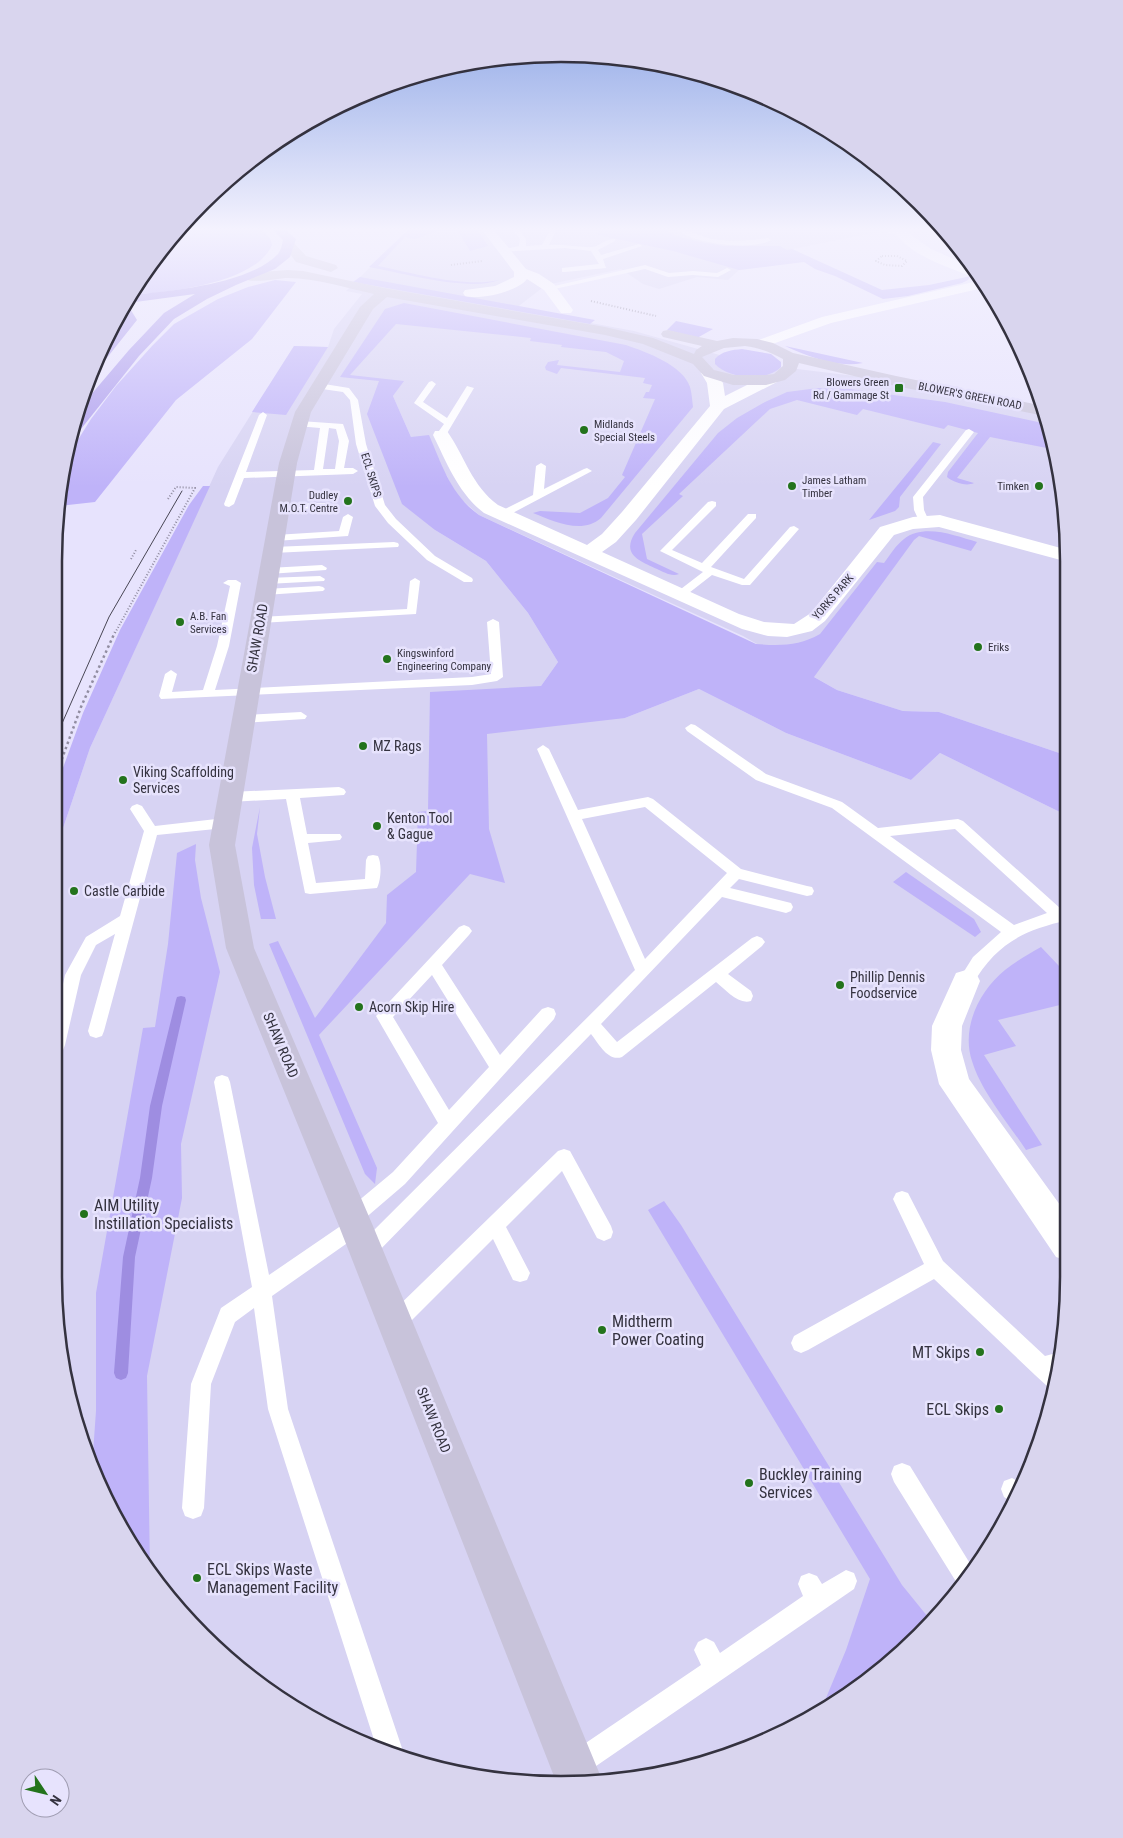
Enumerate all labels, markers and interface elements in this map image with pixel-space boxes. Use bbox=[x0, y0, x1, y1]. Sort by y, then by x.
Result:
place label: Blowers Green Rd / Gammage St bbox=[813, 376, 889, 402]
street label: BLOWER'S GREEN ROAD bbox=[917, 380, 1023, 412]
marker: Blowers Green Rd / Gammage St bbox=[893, 382, 905, 394]
place label: Midlands Special Steels bbox=[594, 418, 655, 444]
marker: Midlands Special Steels bbox=[578, 424, 590, 436]
street label: ECL SKIPS bbox=[358, 451, 384, 499]
place label: James Latham Timber bbox=[802, 474, 866, 500]
marker: James Latham Timber bbox=[786, 480, 798, 492]
place label: Timken bbox=[997, 480, 1029, 493]
marker: Timken bbox=[1033, 480, 1045, 492]
place label: Dudley M.O.T. Centre bbox=[279, 489, 338, 515]
marker: Dudley M.O.T. Centre bbox=[342, 495, 354, 507]
street label: YORKS PARK bbox=[810, 572, 856, 622]
street label: SHAW ROAD bbox=[243, 602, 271, 674]
place label: A.B. Fan Services bbox=[190, 610, 227, 636]
marker: A.B. Fan Services bbox=[174, 616, 186, 628]
marker: Eriks bbox=[972, 641, 984, 653]
place label: Eriks bbox=[988, 641, 1009, 654]
place label: Kingswinford Engineering Company bbox=[397, 647, 492, 673]
marker: Kingswinford Engineering Company bbox=[381, 653, 393, 665]
place label: MZ Rags bbox=[373, 738, 422, 754]
marker: MZ Rags bbox=[357, 740, 369, 752]
place label: Viking Scaffolding Services bbox=[133, 764, 234, 796]
marker: Viking Scaffolding Services bbox=[117, 774, 129, 786]
place label: Kenton Tool & Gague bbox=[387, 810, 452, 842]
marker: Kenton Tool & Gague bbox=[371, 820, 383, 832]
place label: Castle Carbide bbox=[84, 883, 165, 899]
marker: Castle Carbide bbox=[68, 885, 80, 897]
place label: Phillip Dennis Foodservice bbox=[850, 969, 925, 1001]
marker: Phillip Dennis Foodservice bbox=[834, 979, 846, 991]
place label: Acorn Skip Hire bbox=[369, 999, 455, 1015]
marker: Acorn Skip Hire bbox=[353, 1001, 365, 1013]
street label: SHAW ROAD bbox=[260, 1010, 302, 1080]
place label: AIM Utility Instillation Specialists bbox=[94, 1196, 233, 1233]
marker: AIM Utility Instillation Specialists bbox=[78, 1208, 90, 1220]
place label: Midtherm Power Coating bbox=[612, 1312, 704, 1349]
marker: Midtherm Power Coating bbox=[596, 1324, 608, 1336]
place label: MT Skips bbox=[912, 1343, 970, 1362]
marker: MT Skips bbox=[974, 1346, 986, 1358]
street label: SHAW ROAD bbox=[414, 1385, 454, 1455]
place label: ECL Skips bbox=[926, 1400, 989, 1419]
marker: ECL Skips bbox=[993, 1403, 1005, 1415]
place label: Buckley Training Services bbox=[759, 1465, 862, 1502]
marker: Buckley Training Services bbox=[743, 1477, 755, 1489]
place label: ECL Skips Waste Management Facility bbox=[207, 1560, 338, 1597]
marker: ECL Skips Waste Management Facility bbox=[191, 1572, 203, 1584]
north arrow bbox=[20, 1768, 70, 1818]
text: N bbox=[47, 1792, 65, 1809]

